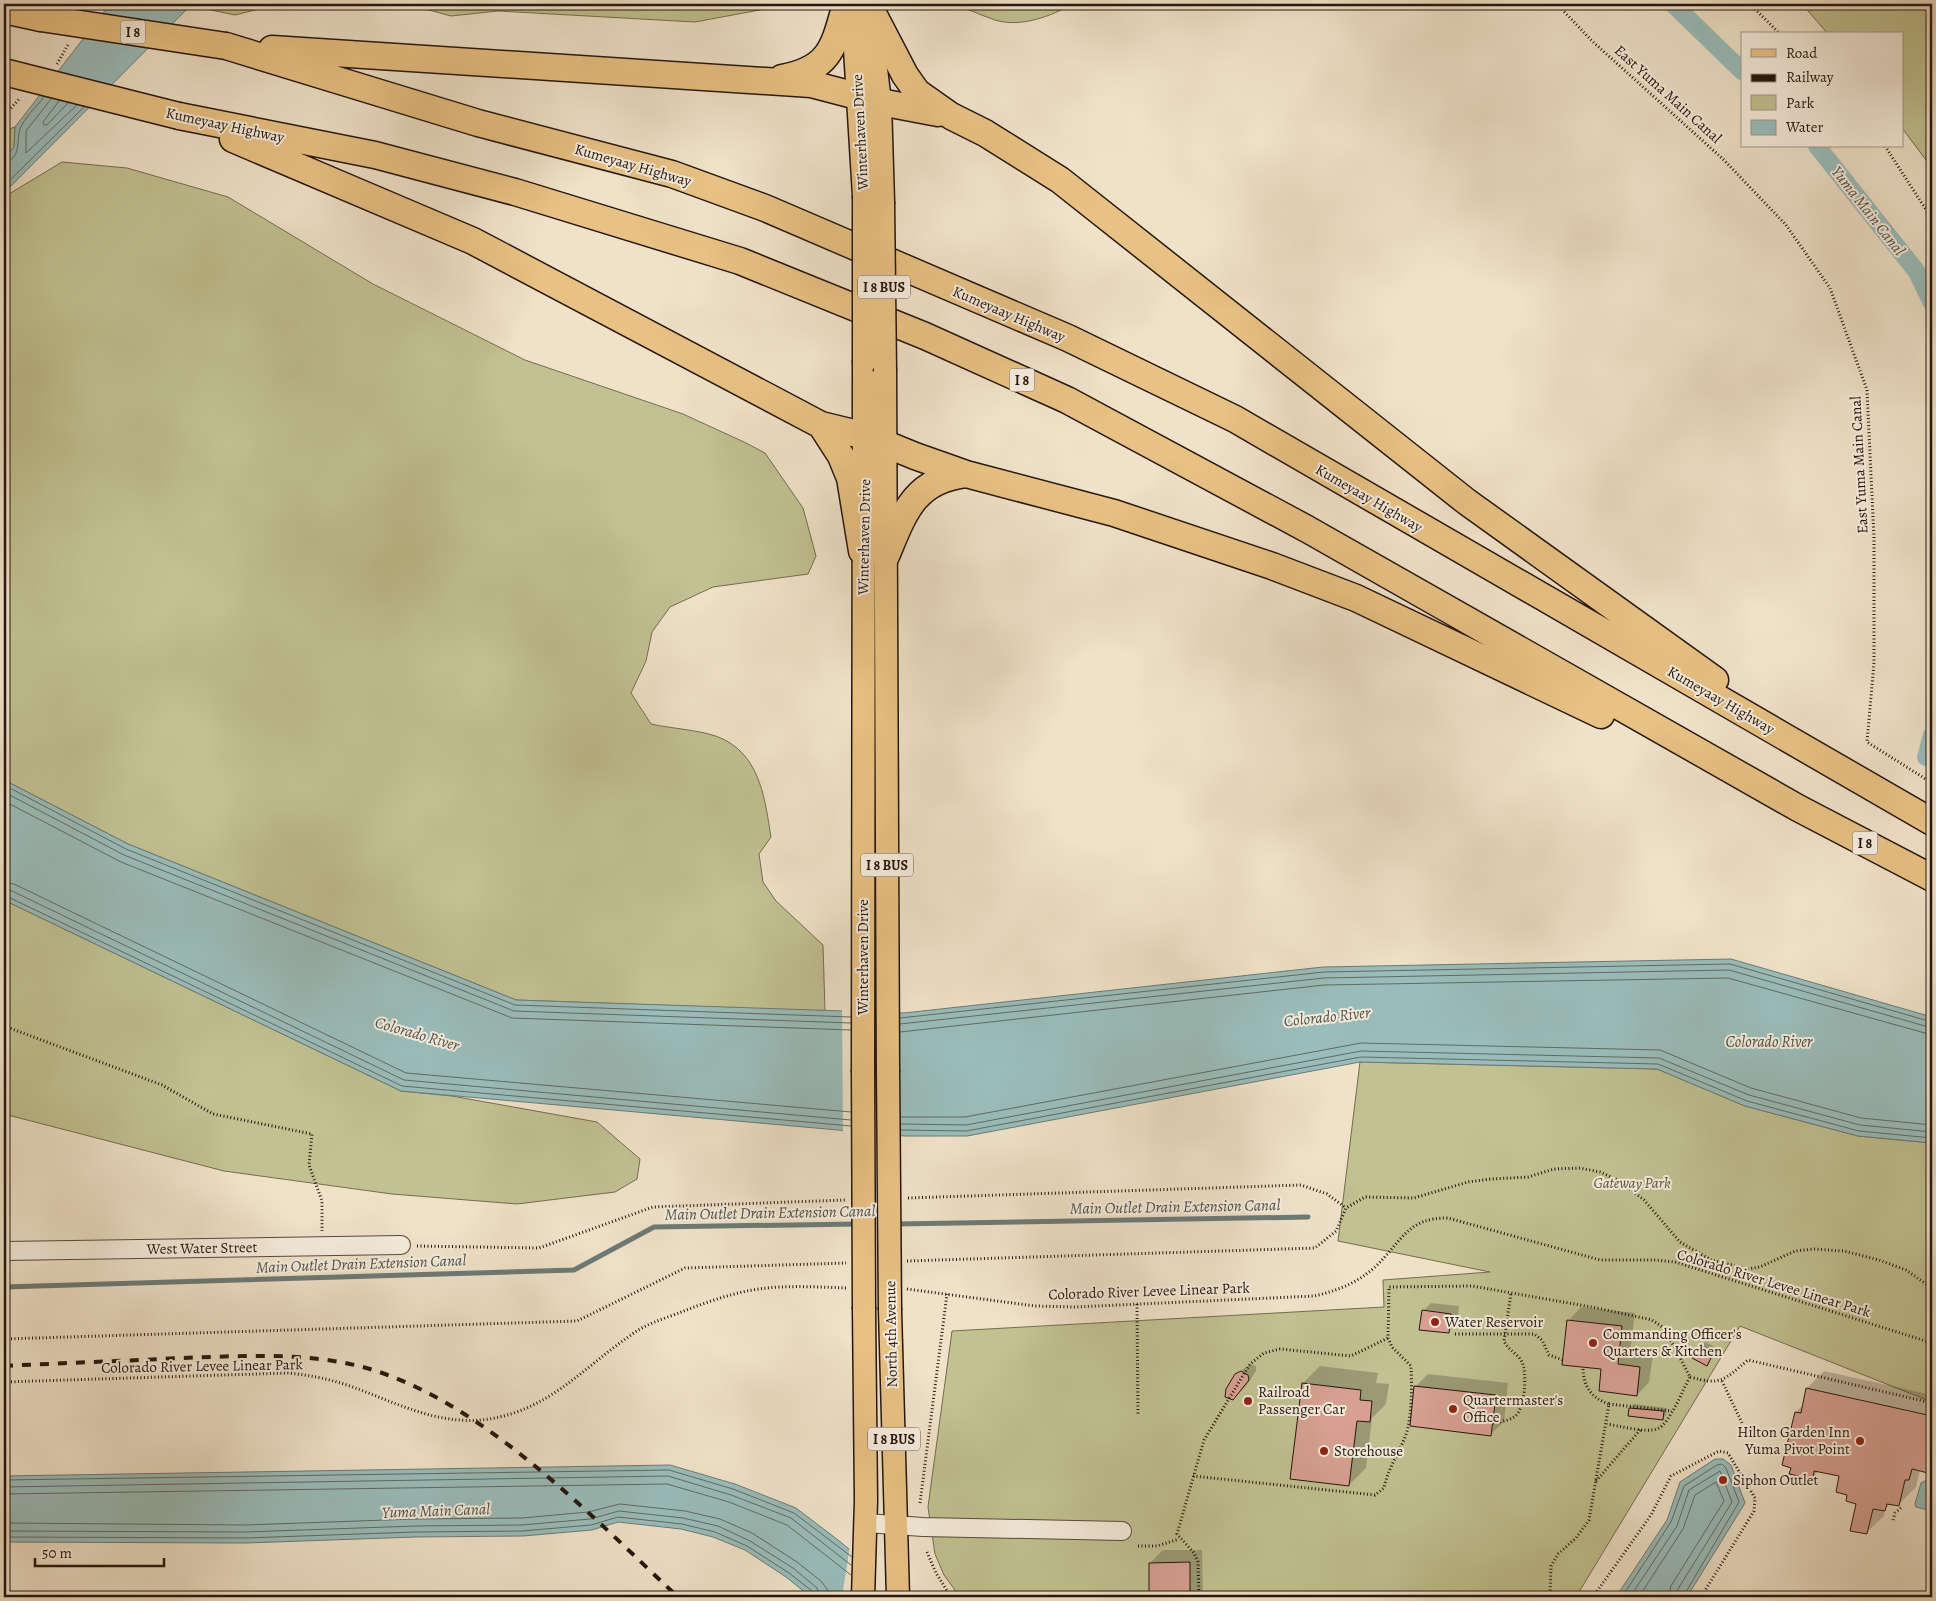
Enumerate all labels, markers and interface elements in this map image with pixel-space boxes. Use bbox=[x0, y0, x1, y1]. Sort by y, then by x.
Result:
road number: I 8 bbox=[120, 21, 146, 44]
legend bbox=[1741, 32, 1904, 148]
street label: East Yuma Main Canal bbox=[1610, 40, 1726, 148]
text: Road bbox=[1786, 43, 1818, 63]
text: Railway bbox=[1786, 67, 1834, 87]
street label: Winterhaven Drive bbox=[847, 73, 873, 191]
text: Park bbox=[1786, 93, 1815, 113]
street label: Kumeyaay Highway bbox=[164, 103, 286, 147]
text: Water bbox=[1785, 117, 1823, 137]
street label: Kumeyaay Highway bbox=[572, 139, 694, 191]
water label: Yuma Main Canal bbox=[1826, 162, 1910, 260]
road number: I 8 BUS bbox=[858, 276, 910, 298]
street label: Kumeyaay Highway bbox=[950, 281, 1069, 347]
road number: I 8 bbox=[1010, 368, 1034, 392]
street label: East Yuma Main Canal bbox=[1845, 395, 1873, 534]
street label: Kumeyaay Highway bbox=[1312, 459, 1426, 537]
street label: Winterhaven Drive bbox=[853, 479, 875, 596]
street label: Kumeyaay Highway bbox=[1664, 661, 1778, 739]
road number: I 8 bbox=[1852, 831, 1878, 854]
road number: I 8 BUS bbox=[861, 854, 913, 876]
street label: Winterhaven Drive bbox=[853, 899, 873, 1016]
water label: Colorado River bbox=[1283, 1001, 1372, 1032]
water label: Colorado River bbox=[372, 1011, 462, 1057]
water label: Colorado River bbox=[1726, 1031, 1813, 1053]
park label: Gateway Park bbox=[1593, 1173, 1671, 1193]
water label: Main Outlet Drain Extension Canal bbox=[1069, 1194, 1281, 1220]
water label: Main Outlet Drain Extension Canal bbox=[664, 1200, 876, 1226]
street label: West Water Street bbox=[146, 1237, 257, 1259]
street label: Colorado River Levee Linear Park bbox=[1675, 1244, 1874, 1322]
water label: Main Outlet Drain Extension Canal bbox=[255, 1249, 467, 1279]
street label: Colorado River Levee Linear Park bbox=[1048, 1277, 1251, 1305]
street label: North 4th Avenue bbox=[880, 1280, 902, 1388]
place label: Water Reservoir bbox=[1444, 1312, 1543, 1332]
marker: Water Reservoir bbox=[1429, 1316, 1441, 1328]
place label: Commanding Officer's Quarters & Kitchen bbox=[1603, 1324, 1742, 1361]
marker: Commanding Officer's Quarters & Kitchen bbox=[1587, 1337, 1599, 1349]
street label: Colorado River Levee Linear Park bbox=[101, 1354, 304, 1378]
place label: Railroad Passenger Car bbox=[1258, 1382, 1345, 1419]
place label: Quartermaster's Office bbox=[1463, 1390, 1563, 1427]
marker: Railroad Passenger Car bbox=[1242, 1395, 1254, 1407]
marker: Quartermaster's Office bbox=[1447, 1403, 1459, 1415]
place label: Hilton Garden Inn Yuma Pivot Point bbox=[1737, 1422, 1850, 1459]
road number: I 8 BUS bbox=[868, 1428, 920, 1450]
marker: Hilton Garden Inn Yuma Pivot Point bbox=[1854, 1435, 1866, 1447]
place label: Storehouse bbox=[1334, 1441, 1403, 1461]
marker: Storehouse bbox=[1318, 1445, 1330, 1457]
place label: Siphon Outlet bbox=[1733, 1470, 1818, 1490]
marker: Siphon Outlet bbox=[1717, 1474, 1729, 1486]
water label: Yuma Main Canal bbox=[381, 1498, 491, 1524]
scale bar bbox=[35, 1536, 164, 1568]
text: 50 m bbox=[42, 1543, 72, 1563]

